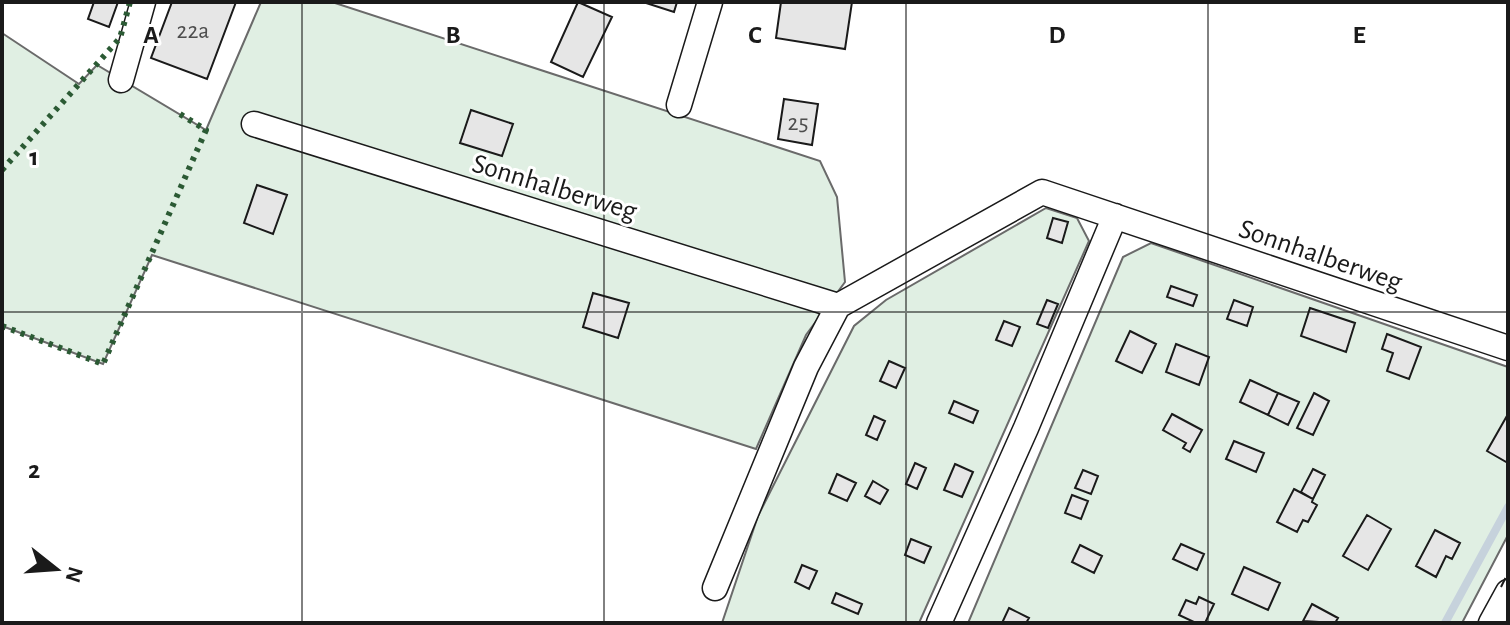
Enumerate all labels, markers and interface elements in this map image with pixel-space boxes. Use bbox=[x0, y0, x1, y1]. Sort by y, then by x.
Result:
house number: 22a bbox=[177, 19, 209, 43]
text: A bbox=[143, 22, 159, 48]
text: B bbox=[445, 22, 461, 48]
text: C bbox=[748, 22, 762, 48]
text: D bbox=[1048, 22, 1066, 48]
text: E bbox=[1352, 22, 1366, 48]
house number: 25 bbox=[788, 111, 808, 135]
text: 1 bbox=[29, 144, 39, 170]
street label: Sonnhalberweg bbox=[469, 150, 640, 226]
street label: Sonnhalberweg bbox=[1235, 215, 1406, 297]
text: 2 bbox=[28, 457, 40, 483]
north arrow bbox=[16, 529, 96, 609]
text: N bbox=[61, 564, 87, 585]

